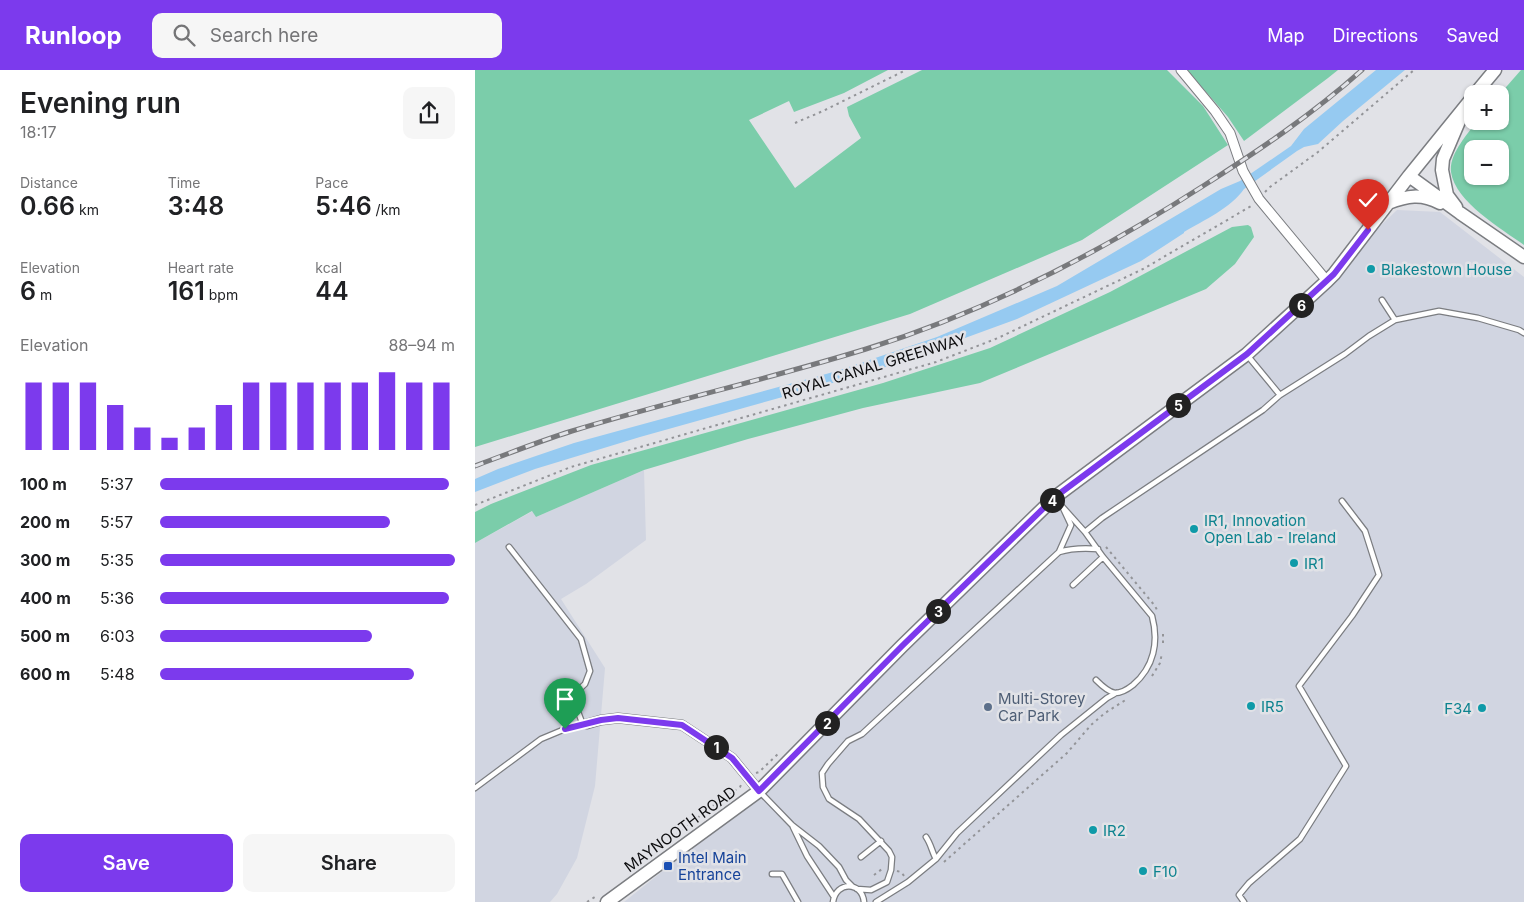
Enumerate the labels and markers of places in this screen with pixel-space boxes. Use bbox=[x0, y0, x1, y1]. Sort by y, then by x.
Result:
pin bbox=[1347, 179, 1389, 230]
place label: Blakestown House bbox=[1381, 260, 1512, 279]
marker: Blakestown House bbox=[1365, 263, 1377, 275]
pin: 6 bbox=[1289, 292, 1313, 318]
pin: 5 bbox=[1165, 392, 1191, 418]
pin: 4 bbox=[1039, 488, 1065, 512]
place label: IR1, Innovation Open Lab - Ireland bbox=[1204, 511, 1336, 547]
marker: IR1, Innovation Open Lab - Ireland bbox=[1188, 523, 1200, 535]
place label: IR1 bbox=[1304, 554, 1324, 573]
marker: IR1 bbox=[1288, 557, 1300, 569]
pin: 3 bbox=[925, 598, 951, 624]
pin bbox=[544, 678, 586, 729]
place label: Multi-Storey Car Park bbox=[998, 689, 1086, 725]
place label: IR5 bbox=[1261, 697, 1284, 716]
place label: F34 bbox=[1444, 699, 1472, 718]
marker: IR5 bbox=[1245, 700, 1257, 712]
marker: Multi-Storey Car Park bbox=[982, 701, 994, 713]
marker: F34 bbox=[1476, 702, 1488, 714]
pin: 2 bbox=[815, 710, 839, 736]
pin: 1 bbox=[703, 734, 729, 760]
place label: IR2 bbox=[1103, 821, 1126, 840]
marker: IR2 bbox=[1087, 824, 1099, 836]
place label: Intel Main Entrance bbox=[678, 848, 747, 884]
marker: Intel Main Entrance bbox=[662, 860, 674, 872]
place label: F10 bbox=[1153, 862, 1177, 881]
marker: F10 bbox=[1137, 865, 1149, 877]

